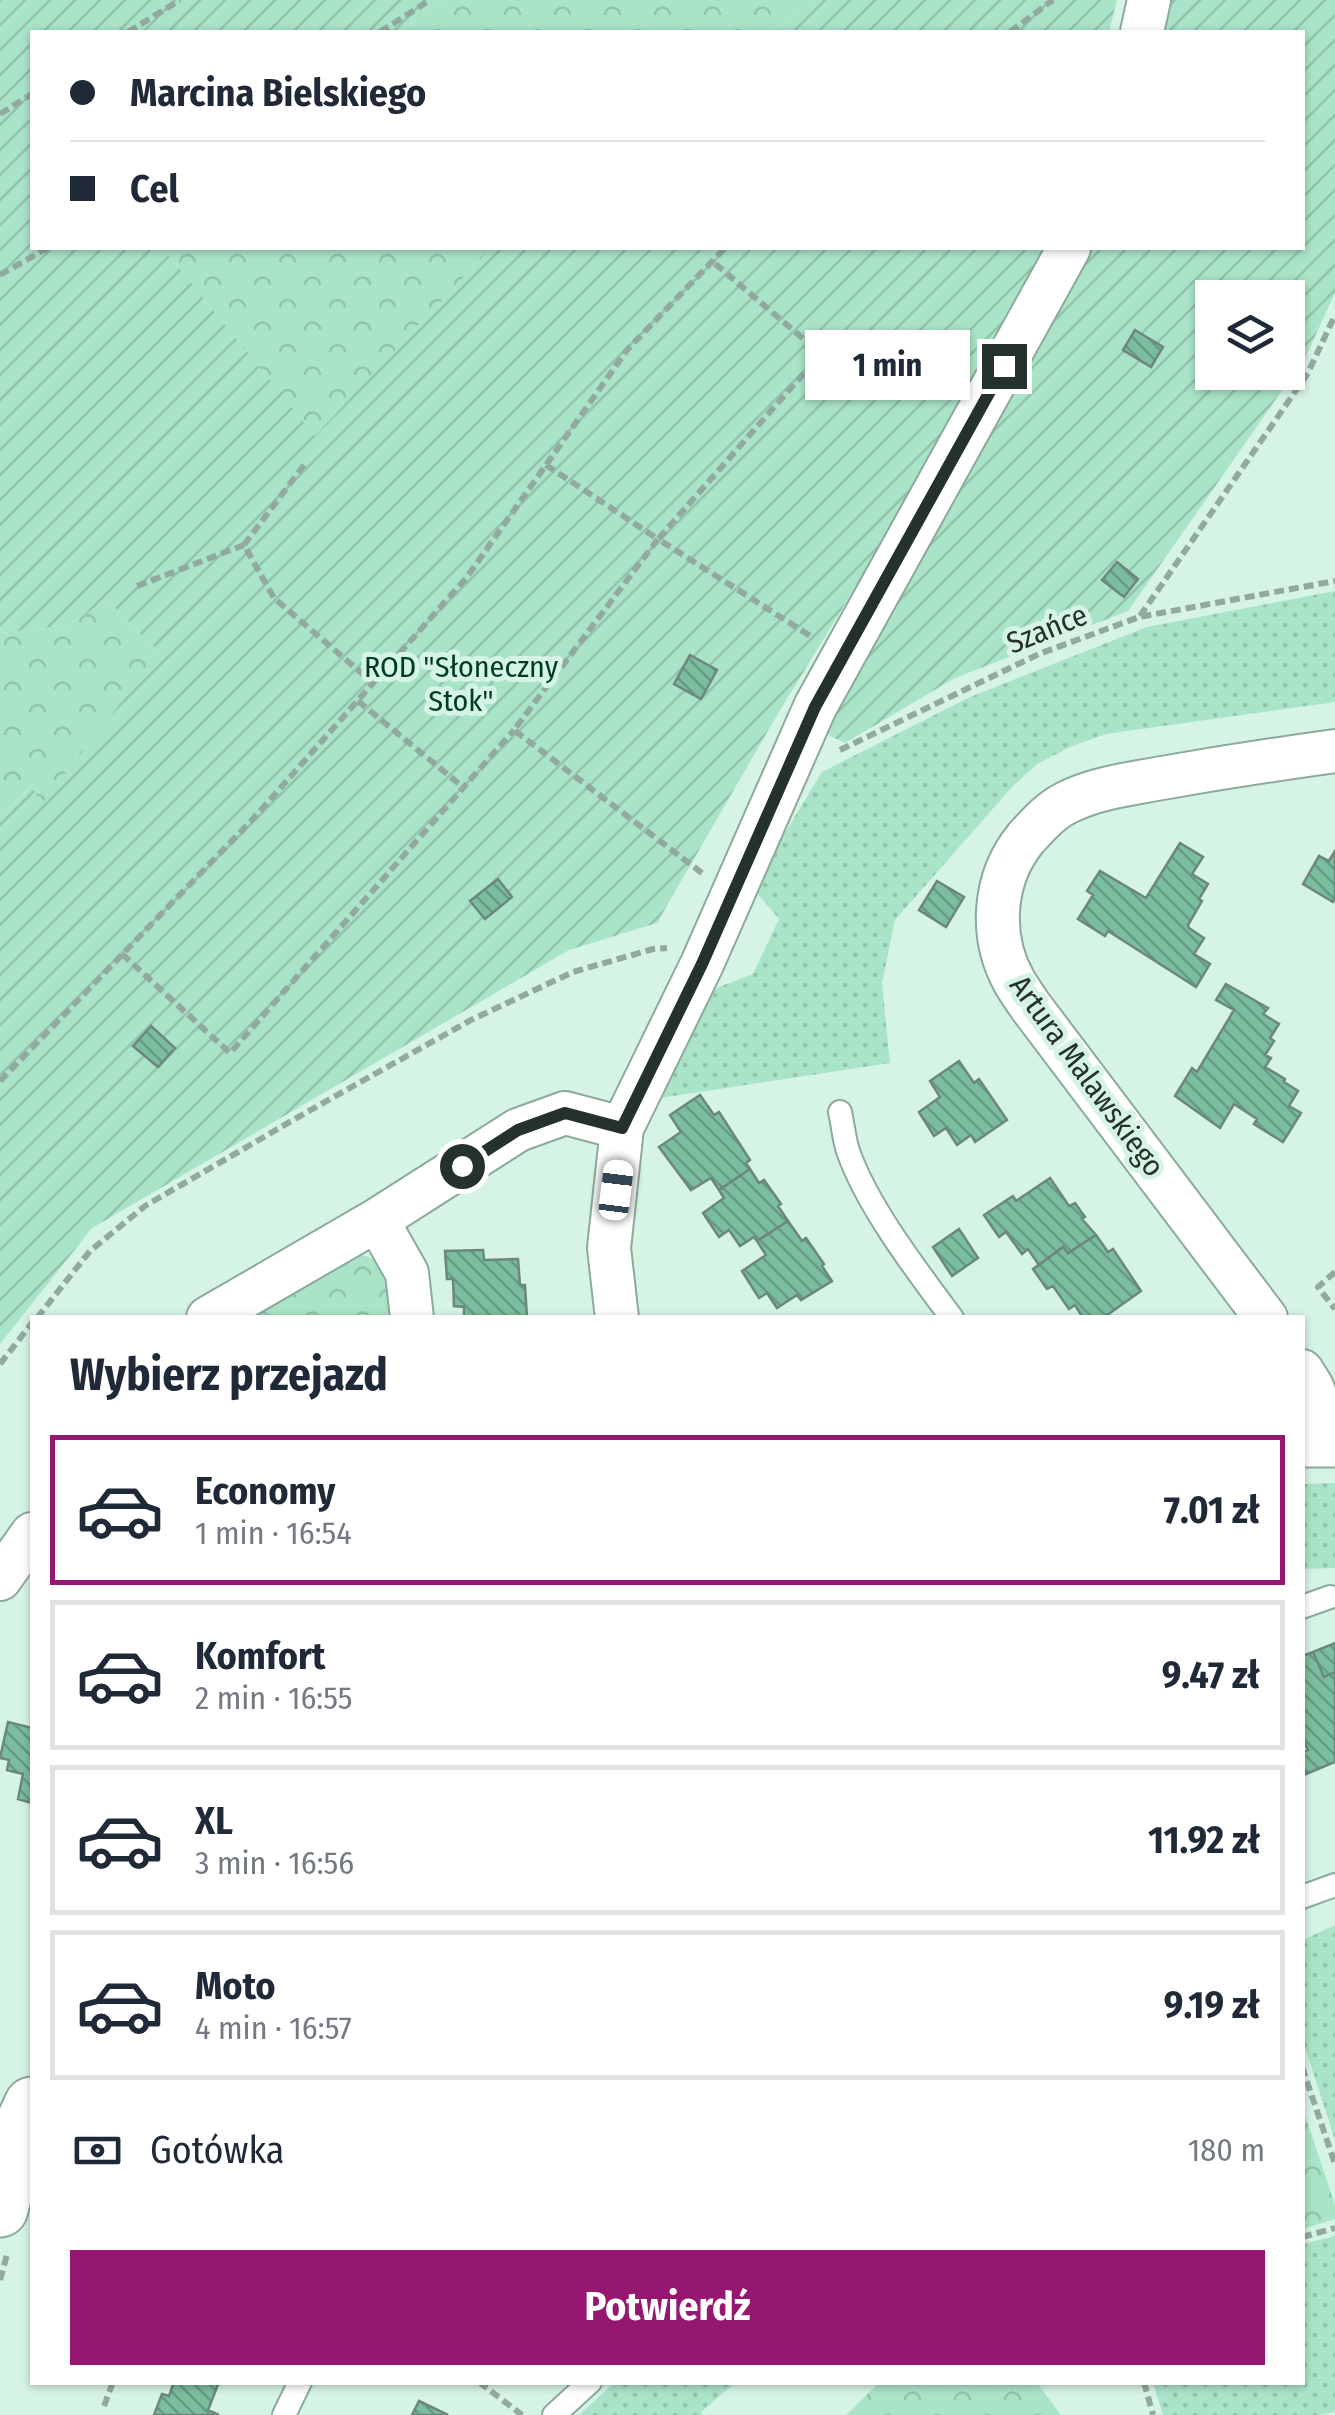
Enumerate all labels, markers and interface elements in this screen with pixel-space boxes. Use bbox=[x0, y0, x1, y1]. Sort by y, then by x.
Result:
text: Marcina Bielskiego bbox=[130, 70, 426, 116]
text: Cel bbox=[130, 166, 179, 212]
map controls bbox=[1195, 280, 1305, 390]
button: layers bbox=[1195, 280, 1305, 390]
callout: 1 min bbox=[804, 331, 969, 401]
route end bbox=[982, 344, 1027, 389]
text: 1 min bbox=[853, 346, 922, 384]
street label: Szańce bbox=[1001, 597, 1093, 661]
park label: ROD "Słoneczny Stok" bbox=[364, 649, 559, 719]
street label: Artura Malawskiego bbox=[1002, 969, 1172, 1183]
route start bbox=[440, 1144, 485, 1189]
car bbox=[597, 1158, 635, 1222]
text: Wybierz przejazd bbox=[70, 1348, 388, 1402]
icon: car bbox=[75, 1465, 165, 1555]
text: Economy bbox=[195, 1468, 335, 1514]
text: 7.01 zł bbox=[1164, 1487, 1260, 1533]
text: 1 min · 16:54 bbox=[195, 1514, 352, 1552]
icon: car bbox=[75, 1630, 165, 1720]
text: Komfort bbox=[195, 1633, 325, 1679]
text: 9.47 zł bbox=[1162, 1652, 1260, 1698]
text: 2 min · 16:55 bbox=[195, 1679, 352, 1717]
icon: car bbox=[75, 1795, 165, 1885]
text: XL bbox=[195, 1798, 233, 1844]
text: 11.92 zł bbox=[1148, 1817, 1260, 1863]
text: 3 min · 16:56 bbox=[195, 1844, 354, 1882]
icon: car bbox=[75, 1960, 165, 2050]
text: Moto bbox=[195, 1963, 276, 2009]
text: 9.19 zł bbox=[1164, 1982, 1260, 2028]
text: 4 min · 16:57 bbox=[195, 2009, 352, 2047]
icon: cash bbox=[70, 2123, 125, 2178]
text: Gotówka bbox=[150, 2127, 284, 2173]
text: 180 m bbox=[1188, 2131, 1265, 2169]
button: Potwierdź bbox=[70, 2250, 1265, 2365]

